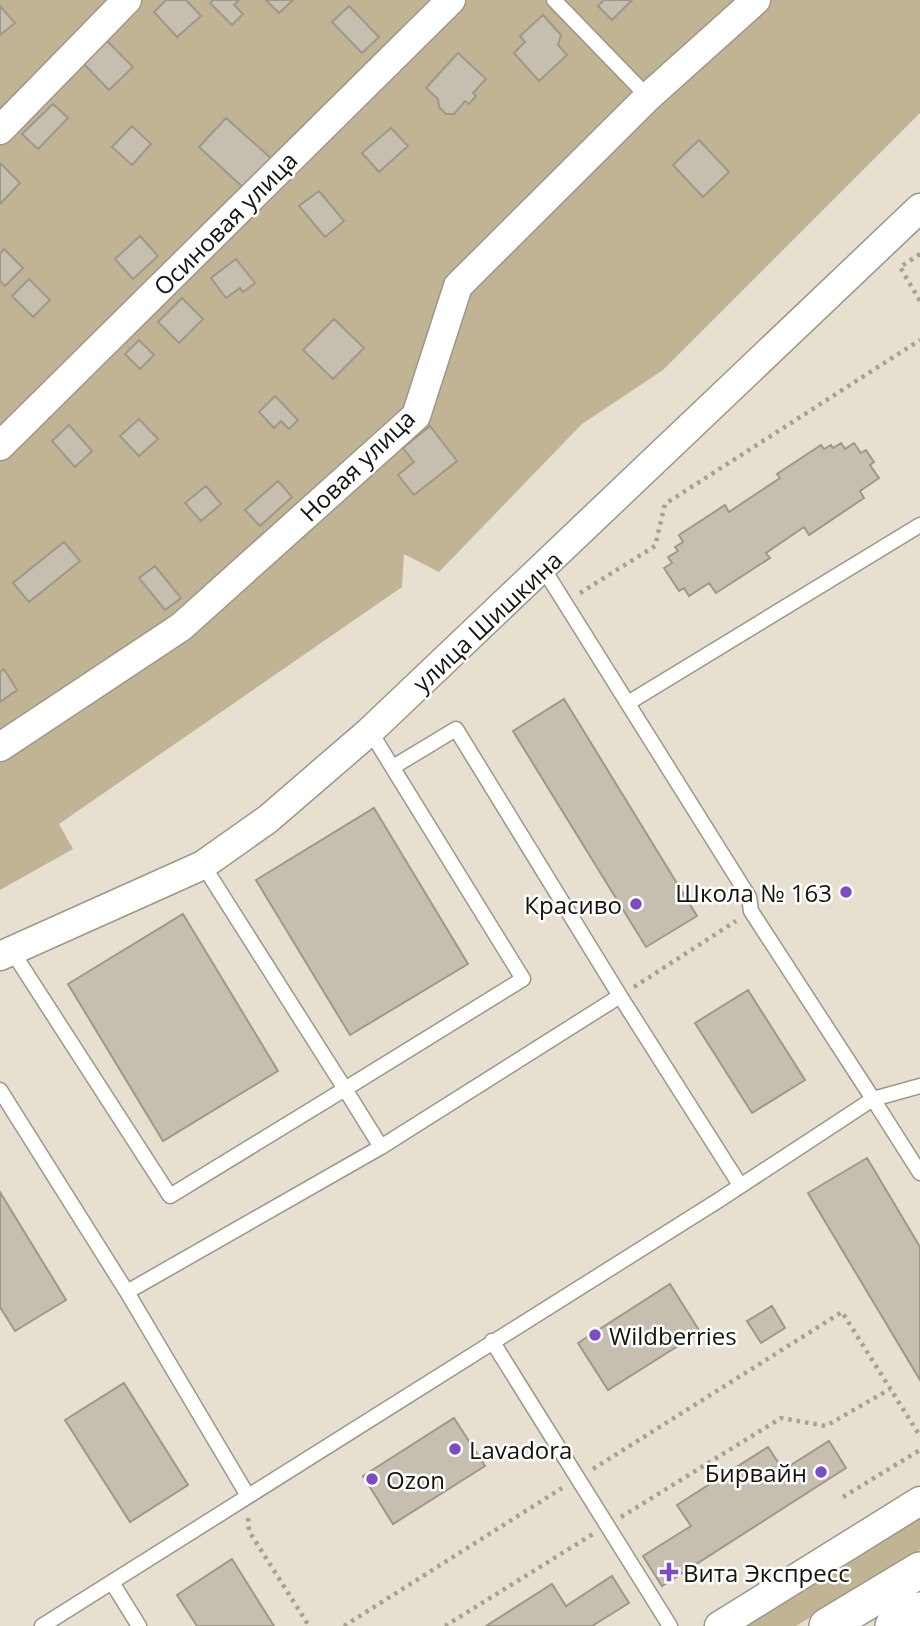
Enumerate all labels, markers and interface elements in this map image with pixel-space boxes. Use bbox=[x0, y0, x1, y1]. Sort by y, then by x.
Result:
street label: Осиновая улица bbox=[146, 144, 304, 302]
street label: Новая улица bbox=[292, 402, 422, 528]
street label: улица Шишкина bbox=[405, 543, 569, 699]
place label: Школа № 163 bbox=[675, 876, 832, 909]
marker: Школа № 163 bbox=[838, 884, 854, 900]
place label: Красиво bbox=[524, 888, 622, 921]
marker: Красиво bbox=[628, 896, 644, 912]
place label: Wildberries bbox=[609, 1319, 737, 1352]
marker: Wildberries bbox=[587, 1327, 603, 1343]
place label: Lavadora bbox=[469, 1433, 572, 1466]
marker: Lavadora bbox=[447, 1441, 463, 1457]
place label: Бирвайн bbox=[705, 1456, 807, 1489]
place label: Ozon bbox=[386, 1463, 445, 1496]
marker: Бирвайн bbox=[813, 1464, 829, 1480]
marker: Ozon bbox=[364, 1471, 380, 1487]
place label: Вита Экспресс bbox=[683, 1556, 850, 1589]
marker: Вита Экспресс bbox=[661, 1564, 677, 1580]

